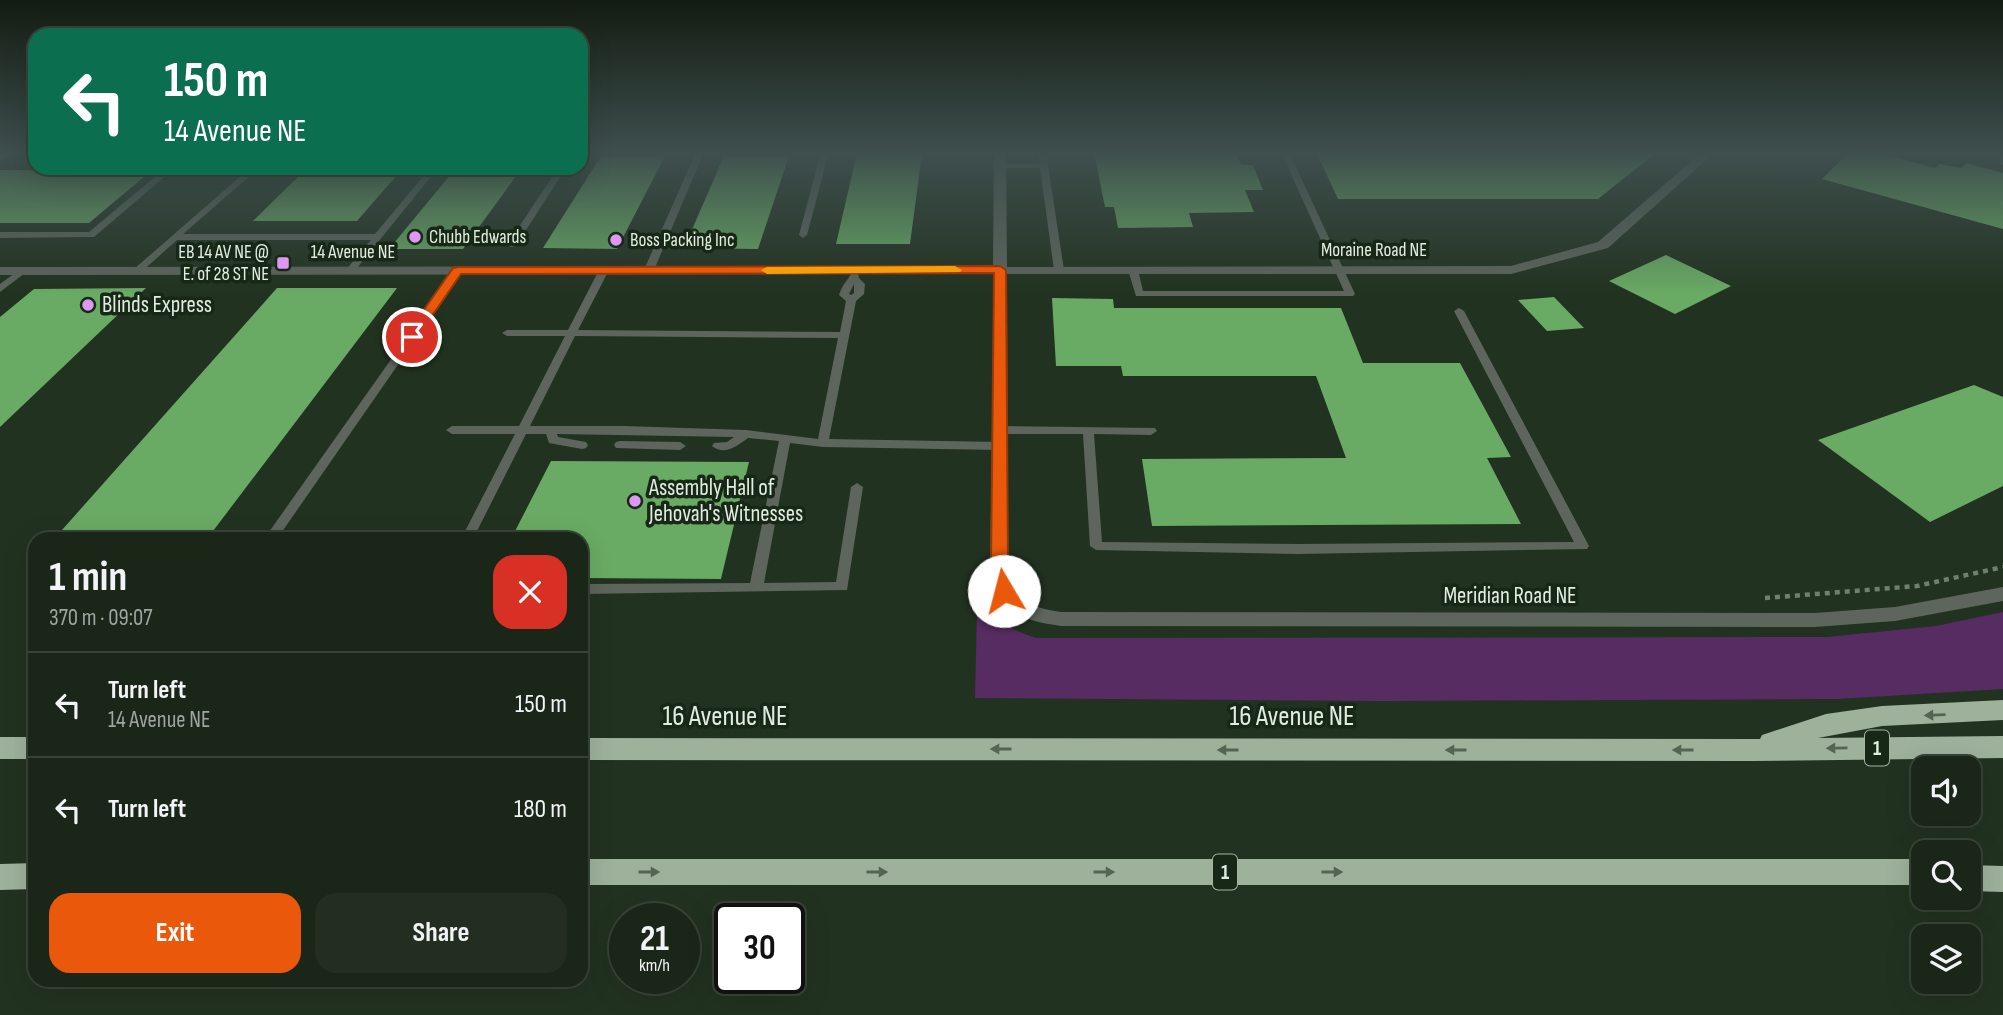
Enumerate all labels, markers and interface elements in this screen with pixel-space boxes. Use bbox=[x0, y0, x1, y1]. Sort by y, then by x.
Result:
text: 150 m bbox=[164, 52, 268, 111]
icon: left bbox=[49, 56, 140, 147]
text: 14 Avenue NE bbox=[164, 112, 307, 151]
place label: Chubb Edwards bbox=[429, 226, 527, 249]
marker: Chubb Edwards bbox=[407, 229, 423, 245]
place label: Boss Packing Inc bbox=[630, 229, 735, 252]
marker: Boss Packing Inc bbox=[608, 232, 624, 248]
street label: Moraine Road NE bbox=[1321, 239, 1427, 262]
place label: EB 14 AV NE @ E. of 28 ST NE bbox=[178, 241, 269, 286]
street label: 14 Avenue NE bbox=[311, 241, 395, 264]
marker: EB 14 AV NE @ E. of 28 ST NE bbox=[275, 255, 291, 271]
place label: Blinds Express bbox=[102, 291, 212, 319]
marker: Blinds Express bbox=[80, 297, 96, 313]
pin bbox=[382, 307, 442, 367]
icon: arrive bbox=[393, 318, 431, 356]
place label: Assembly Hall of Jehovah's Witnesses bbox=[648, 474, 803, 528]
marker: Assembly Hall of Jehovah's Witnesses bbox=[627, 493, 643, 509]
text: 1 min bbox=[49, 552, 127, 603]
position arrow bbox=[967, 554, 1041, 628]
button: close bbox=[493, 555, 567, 629]
street label: Meridian Road NE bbox=[1443, 582, 1577, 610]
text: 370 m · 09:07 bbox=[49, 604, 153, 632]
text: Turn left bbox=[108, 675, 186, 706]
icon: left bbox=[49, 686, 87, 724]
text: 150 m bbox=[515, 689, 567, 720]
street label: 16 Avenue NE bbox=[662, 700, 788, 733]
street label: 16 Avenue NE bbox=[1229, 700, 1355, 733]
text: 14 Avenue NE bbox=[108, 706, 210, 734]
one-way arrow bbox=[1924, 709, 1946, 720]
road number: 1 bbox=[1865, 730, 1889, 766]
one-way arrow bbox=[990, 743, 1012, 755]
one-way arrow bbox=[1826, 743, 1848, 754]
one-way arrow bbox=[1217, 744, 1239, 756]
one-way arrow bbox=[1445, 744, 1467, 756]
one-way arrow bbox=[1672, 744, 1694, 756]
map controls bbox=[1911, 756, 1981, 994]
button: sound bbox=[1911, 756, 1981, 826]
icon: left bbox=[49, 791, 87, 829]
text: Turn left bbox=[108, 794, 186, 825]
text: 180 m bbox=[514, 794, 567, 825]
button: search bbox=[1911, 840, 1981, 910]
road number: 1 bbox=[1213, 854, 1237, 890]
one-way arrow bbox=[639, 866, 661, 878]
one-way arrow bbox=[866, 866, 888, 878]
one-way arrow bbox=[1093, 866, 1115, 878]
one-way arrow bbox=[1321, 866, 1343, 878]
button: Exit bbox=[49, 893, 301, 973]
button: Share bbox=[315, 893, 567, 973]
speed limit sign: 30 bbox=[714, 903, 805, 994]
text: 21 bbox=[640, 918, 669, 961]
button: layers bbox=[1911, 924, 1981, 994]
text: km/h bbox=[639, 955, 670, 976]

